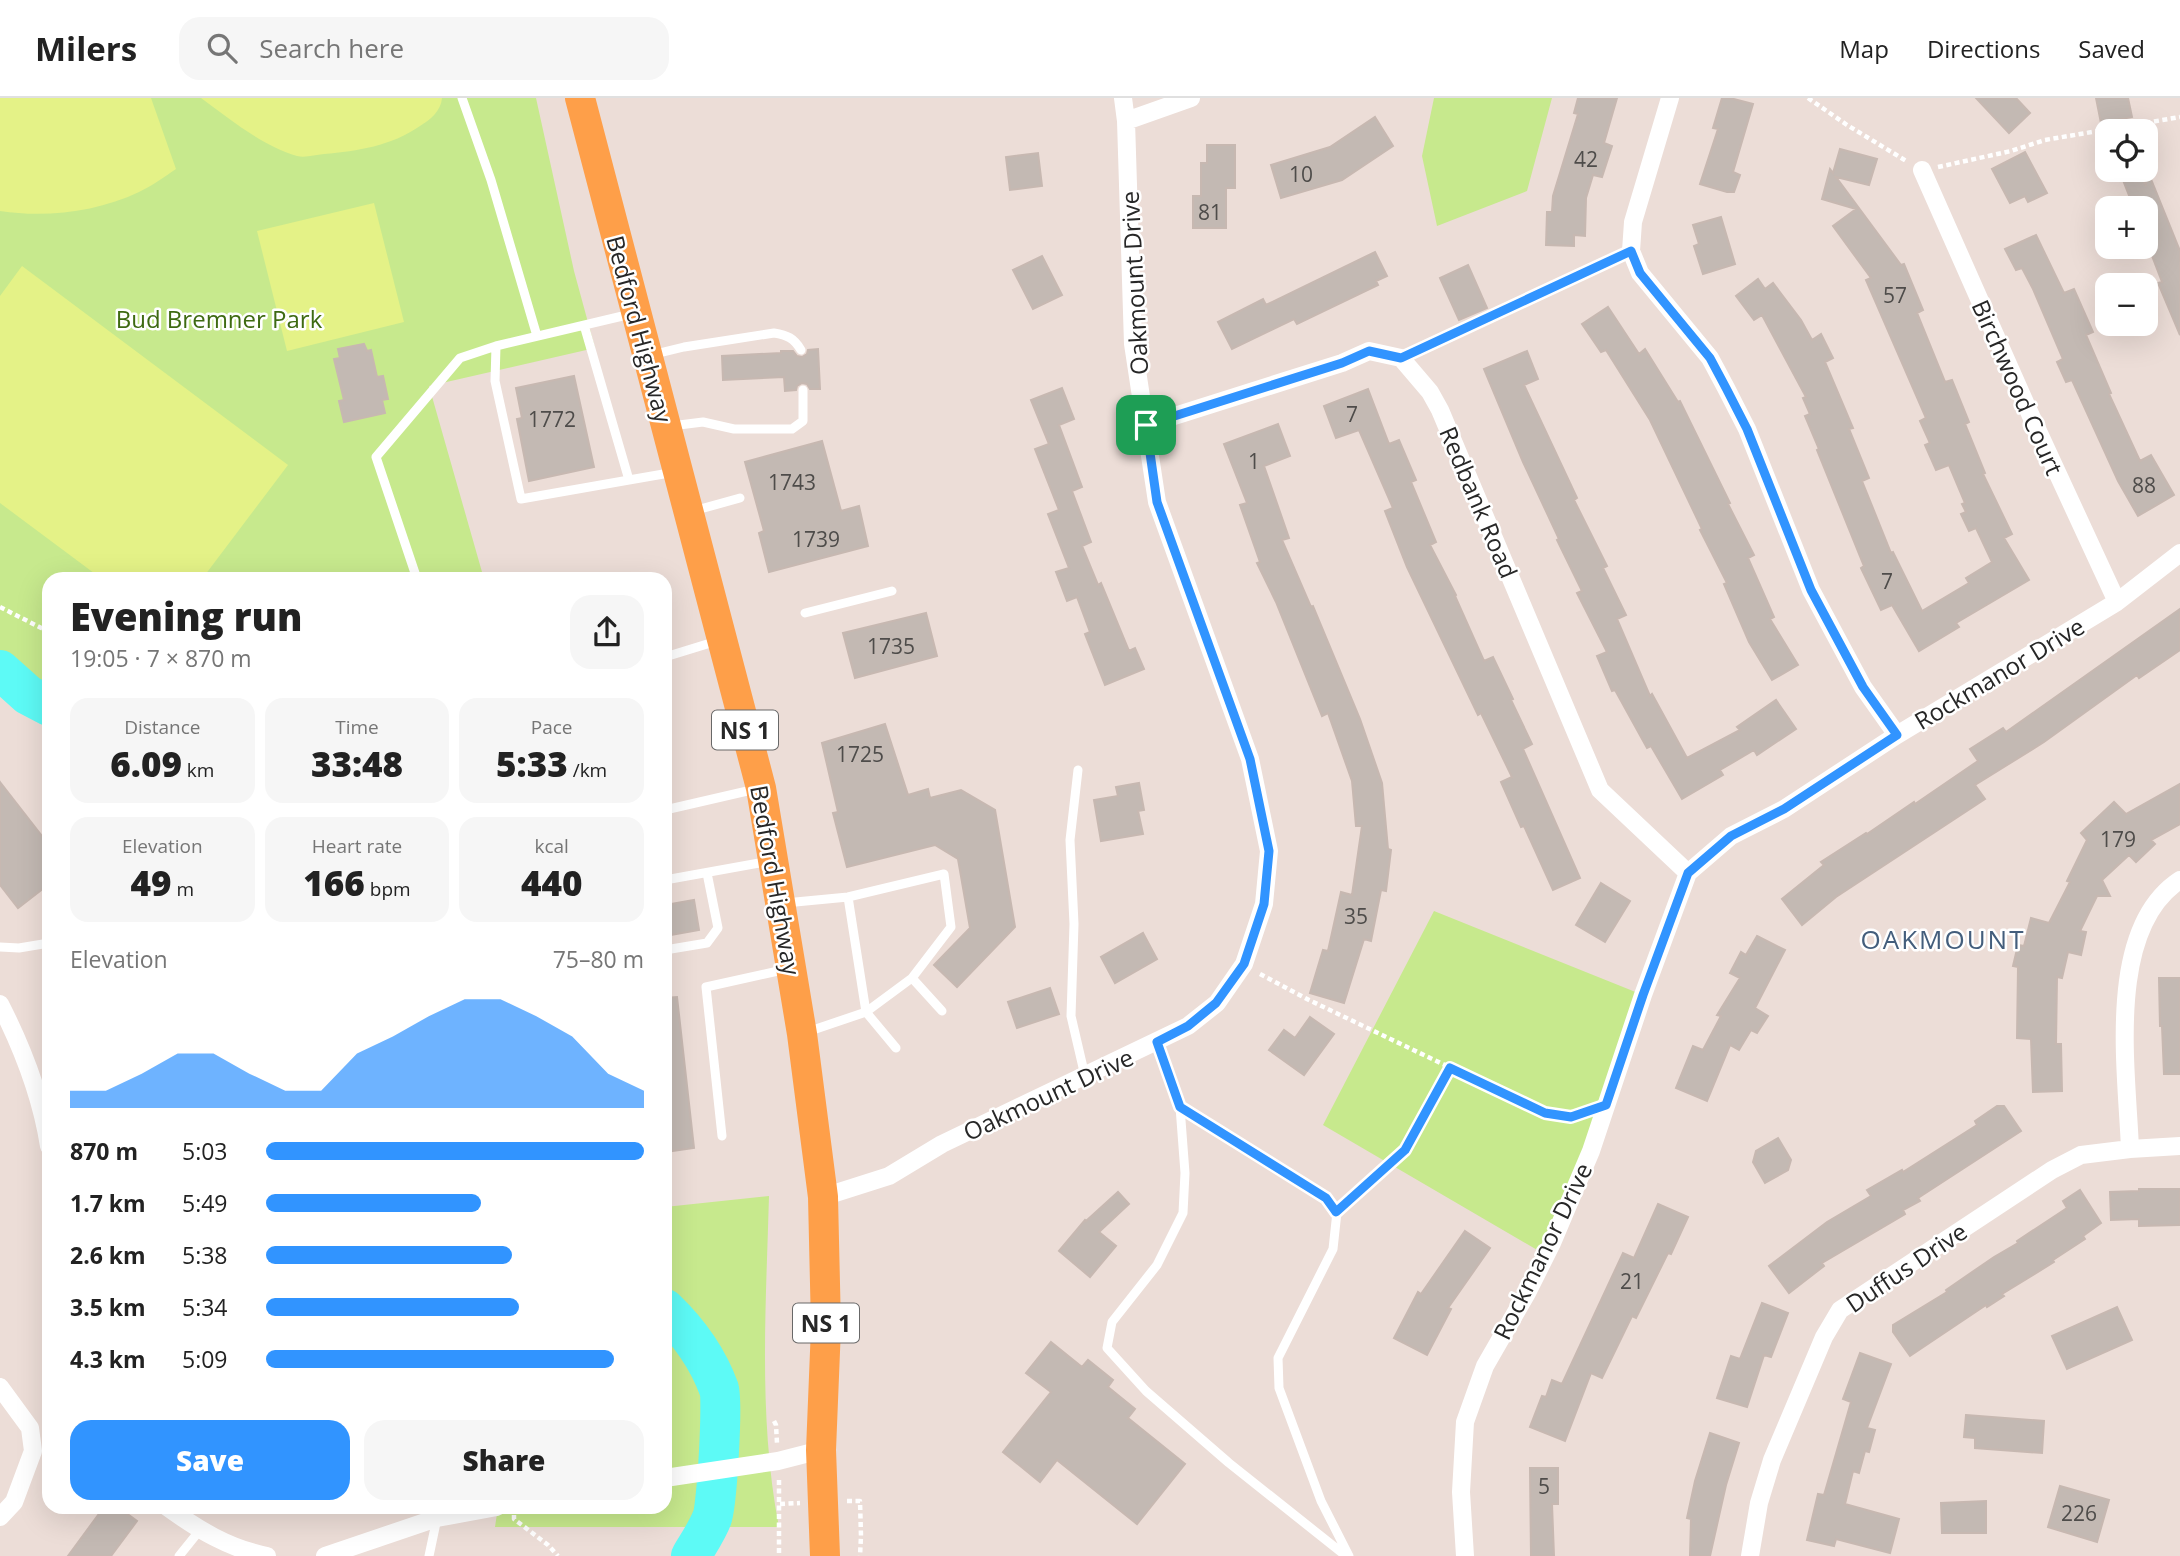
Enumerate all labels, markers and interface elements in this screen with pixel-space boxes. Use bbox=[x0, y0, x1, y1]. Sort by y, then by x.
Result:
search box bbox=[179, 17, 669, 80]
text: Milers bbox=[35, 26, 137, 71]
icon: search bbox=[203, 29, 241, 67]
text: Search here bbox=[259, 30, 404, 66]
text: Map bbox=[1839, 32, 1889, 65]
text: Directions bbox=[1927, 32, 2040, 65]
text: Saved bbox=[2078, 32, 2145, 65]
map controls bbox=[2095, 119, 2158, 336]
button: locate bbox=[2095, 119, 2158, 182]
house number: 42 bbox=[1574, 145, 1598, 173]
house number: 10 bbox=[1289, 160, 1313, 188]
street label: Oakmount Drive bbox=[1113, 190, 1155, 376]
button: + bbox=[2095, 196, 2158, 259]
house number: 81 bbox=[1198, 198, 1222, 226]
street label: Bedford Highway bbox=[599, 232, 681, 427]
button: − bbox=[2095, 273, 2158, 336]
house number: 57 bbox=[1883, 281, 1907, 309]
street label: Birchwood Court bbox=[1965, 294, 2071, 480]
park label: Bud Bremner Park bbox=[116, 302, 323, 335]
pin bbox=[1116, 395, 1176, 455]
house number: 7 bbox=[1346, 400, 1358, 428]
house number: 1772 bbox=[528, 405, 576, 433]
icon: arrive bbox=[1127, 406, 1165, 444]
street label: Redbank Road bbox=[1432, 421, 1526, 583]
house number: 1 bbox=[1248, 447, 1260, 475]
house number: 1743 bbox=[768, 468, 816, 496]
house number: 88 bbox=[2132, 471, 2156, 499]
house number: 1739 bbox=[792, 525, 840, 553]
house number: 7 bbox=[1881, 567, 1893, 595]
text: Evening run bbox=[70, 590, 302, 642]
button: share bbox=[570, 595, 644, 669]
street label: Rockmanor Drive bbox=[1908, 609, 2090, 737]
house number: 1735 bbox=[867, 632, 915, 660]
text: 19:05 · 7 × 870 m bbox=[70, 642, 252, 674]
road number: NS 1 bbox=[712, 710, 778, 750]
text: Distance bbox=[124, 714, 201, 740]
text: Time bbox=[335, 714, 379, 740]
text: Pace bbox=[531, 714, 573, 740]
text: 6.09 bbox=[110, 740, 182, 787]
text: 33:48 bbox=[311, 740, 403, 787]
text: 5:33 bbox=[496, 740, 568, 787]
house number: 1725 bbox=[836, 740, 884, 768]
text: km bbox=[182, 757, 214, 783]
text: /km bbox=[568, 757, 607, 783]
street label: Bedford Highway bbox=[743, 782, 809, 979]
house number: 179 bbox=[2100, 825, 2136, 853]
text: Elevation bbox=[122, 833, 203, 859]
text: Heart rate bbox=[312, 833, 402, 859]
text: kcal bbox=[534, 833, 569, 859]
text: 49 bbox=[131, 859, 172, 906]
text: 166 bbox=[303, 859, 365, 906]
text: 440 bbox=[521, 859, 582, 906]
text: m bbox=[172, 876, 194, 902]
text: bpm bbox=[365, 876, 411, 902]
house number: 35 bbox=[1344, 902, 1368, 930]
district label: OAKMOUNT bbox=[1860, 921, 2026, 957]
text: Elevation bbox=[70, 943, 168, 975]
text: 75–80 m bbox=[553, 943, 644, 975]
street label: Oakmount Drive bbox=[958, 1040, 1138, 1148]
text: 870 m bbox=[70, 1135, 138, 1167]
text: 5:03 bbox=[182, 1135, 228, 1167]
street label: Rockmanor Drive bbox=[1485, 1157, 1599, 1345]
text: 1.7 km bbox=[70, 1187, 146, 1219]
text: 5:49 bbox=[182, 1187, 228, 1219]
street label: Duffus Drive bbox=[1839, 1214, 1973, 1320]
text: 2.6 km bbox=[70, 1239, 146, 1271]
text: 5:38 bbox=[182, 1239, 228, 1271]
house number: 21 bbox=[1620, 1267, 1644, 1295]
text: 3.5 km bbox=[70, 1291, 146, 1323]
text: 5:34 bbox=[182, 1291, 228, 1323]
road number: NS 1 bbox=[793, 1304, 859, 1342]
text: 4.3 km bbox=[70, 1343, 146, 1375]
text: 5:09 bbox=[182, 1343, 228, 1375]
button: Save bbox=[70, 1420, 350, 1500]
button: Share bbox=[364, 1420, 644, 1500]
house number: 5 bbox=[1538, 1472, 1550, 1500]
house number: 226 bbox=[2061, 1499, 2097, 1527]

